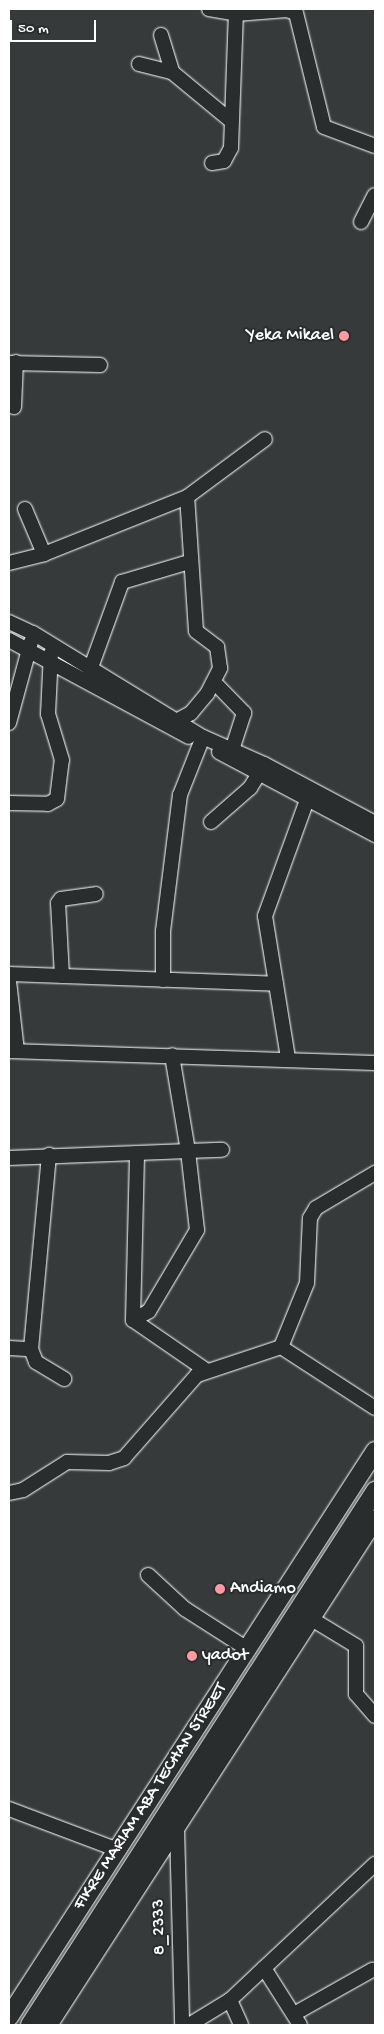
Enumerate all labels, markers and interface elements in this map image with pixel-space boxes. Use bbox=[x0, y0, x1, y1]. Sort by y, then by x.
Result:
scale bar bbox=[12, 10, 99, 42]
text: 50 m bbox=[18, 20, 49, 38]
place label: Yeka Mikael bbox=[246, 325, 334, 347]
marker: Yeka Mikael bbox=[338, 330, 350, 342]
place label: Andiamo bbox=[230, 1578, 296, 1600]
marker: Andiamo bbox=[214, 1583, 226, 1595]
place label: yadot bbox=[202, 1645, 248, 1667]
marker: yadot bbox=[186, 1650, 198, 1662]
street label: FIKRE MARIAM ABA TECHAN STREET bbox=[69, 1680, 233, 1914]
street label: 8_2333 bbox=[149, 1899, 171, 1955]

